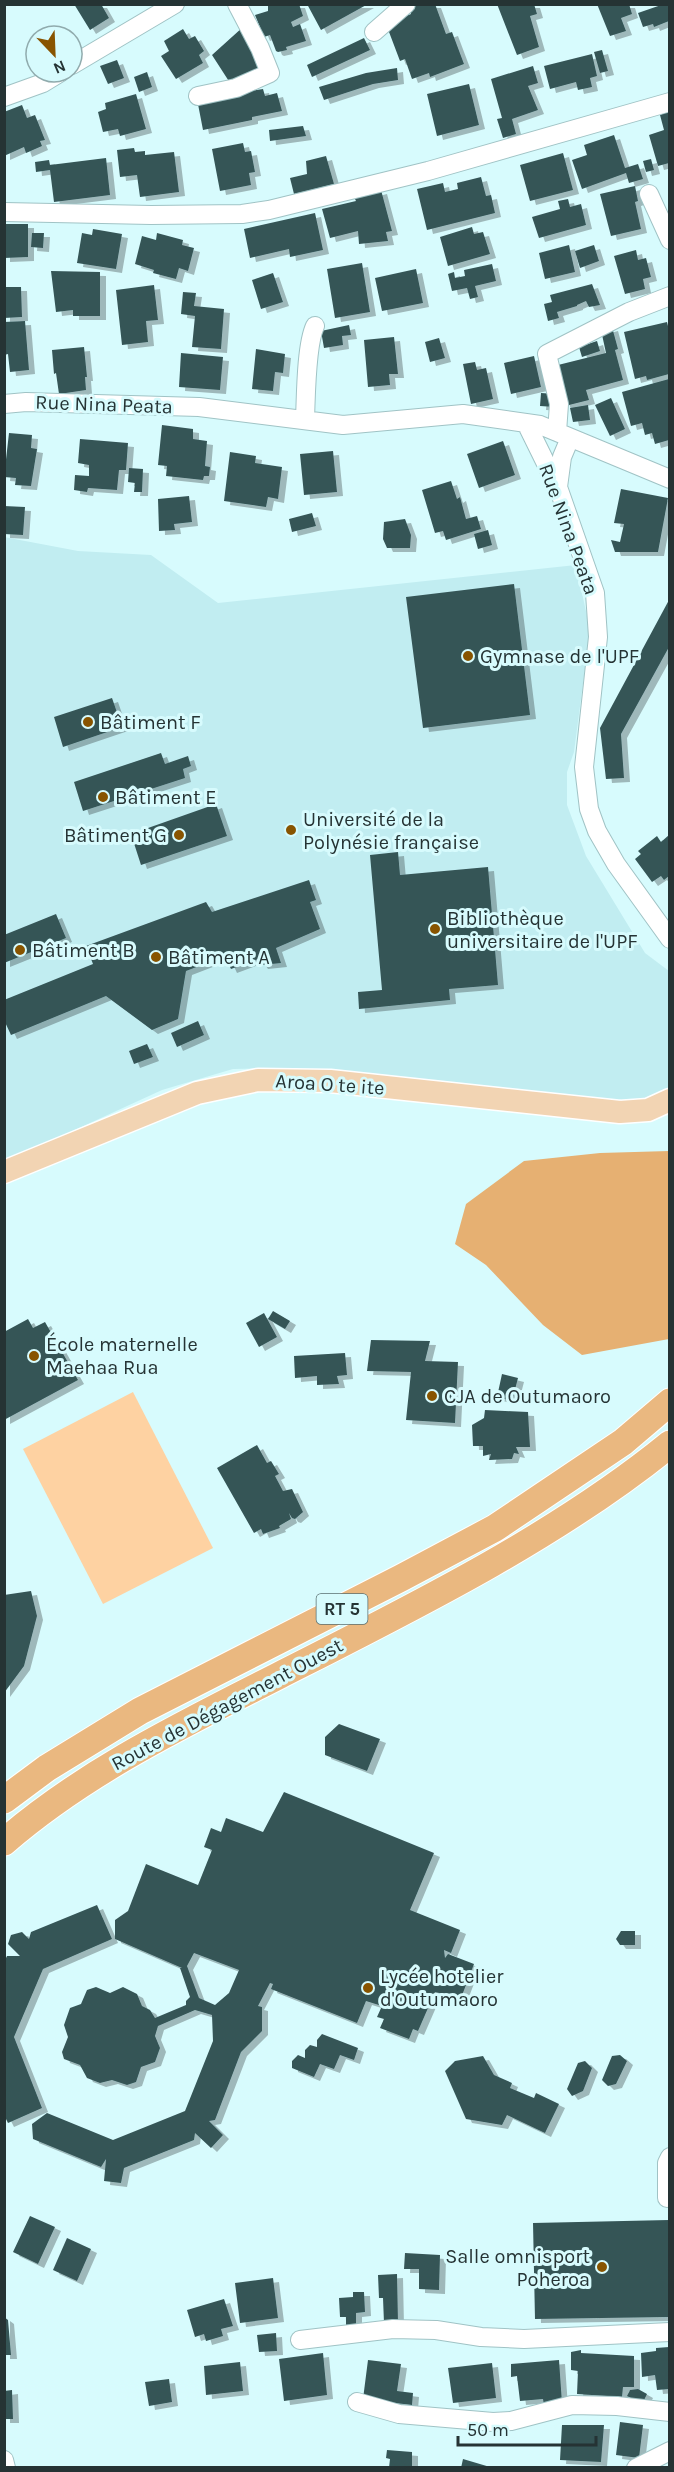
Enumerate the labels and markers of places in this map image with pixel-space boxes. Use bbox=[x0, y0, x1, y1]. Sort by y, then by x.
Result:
place label: Gymnase de l'UPF bbox=[480, 645, 639, 668]
marker: Gymnase de l'UPF bbox=[461, 649, 475, 663]
place label: Bâtiment F bbox=[100, 711, 201, 734]
marker: Bâtiment F bbox=[81, 715, 95, 729]
place label: Bâtiment E bbox=[115, 786, 216, 809]
marker: Bâtiment E bbox=[96, 790, 110, 804]
place label: Université de la Polynésie française bbox=[303, 808, 479, 854]
marker: Université de la Polynésie française bbox=[284, 823, 298, 837]
place label: Bâtiment G bbox=[64, 824, 167, 847]
marker: Bâtiment G bbox=[172, 828, 186, 842]
place label: Bibliothèque universitaire de l'UPF bbox=[447, 907, 638, 953]
marker: Bibliothèque universitaire de l'UPF bbox=[428, 922, 442, 936]
place label: Bâtiment B bbox=[32, 939, 135, 962]
marker: Bâtiment B bbox=[13, 943, 27, 957]
place label: Bâtiment A bbox=[168, 946, 270, 969]
marker: Bâtiment A bbox=[149, 950, 163, 964]
place label: École maternelle Maehaa Rua bbox=[46, 1332, 198, 1379]
marker: École maternelle Maehaa Rua bbox=[27, 1349, 41, 1363]
place label: CJA de Outumaoro bbox=[444, 1385, 611, 1408]
marker: CJA de Outumaoro bbox=[425, 1389, 439, 1403]
place label: Lycée hotelier d'Outumaoro bbox=[380, 1965, 504, 2011]
marker: Lycée hotelier d'Outumaoro bbox=[361, 1981, 375, 1995]
place label: Salle omnisport Poheroa bbox=[445, 2245, 590, 2291]
marker: Salle omnisport Poheroa bbox=[595, 2260, 609, 2274]

